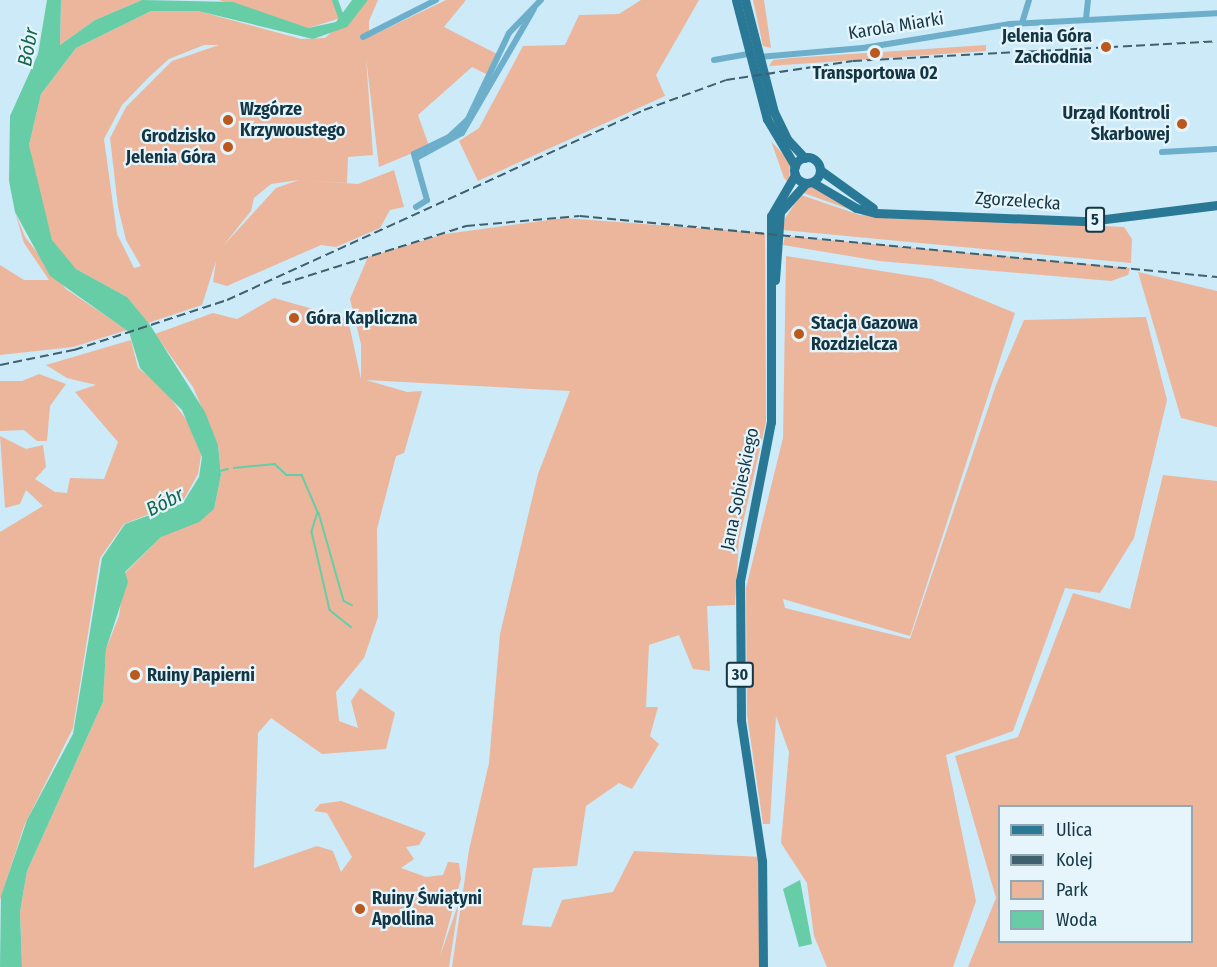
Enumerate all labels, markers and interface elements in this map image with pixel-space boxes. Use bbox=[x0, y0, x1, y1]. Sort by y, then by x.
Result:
street label: Karola Miarki bbox=[847, 8, 945, 44]
water label: Bóbr bbox=[13, 26, 43, 68]
place label: Jelenia Góra Zachodnia bbox=[1002, 26, 1092, 68]
marker: Jelenia Góra Zachodnia bbox=[1097, 38, 1115, 56]
marker: Transportowa 02 bbox=[868, 46, 882, 60]
place label: Transportowa 02 bbox=[813, 62, 937, 84]
place label: Wzgórze Krzywoustego bbox=[240, 99, 345, 142]
place label: Urząd Kontroli Skarbowej bbox=[1062, 103, 1170, 146]
marker: Wzgórze Krzywoustego bbox=[221, 113, 235, 127]
marker: Urząd Kontroli Skarbowej bbox=[1175, 117, 1189, 131]
place label: Grodzisko Jelenia Góra bbox=[126, 126, 216, 168]
marker: Grodzisko Jelenia Góra bbox=[221, 140, 235, 154]
street label: Zgorzelecka bbox=[974, 187, 1062, 215]
road number: 5 bbox=[1084, 207, 1106, 233]
place label: Góra Kapliczna bbox=[306, 307, 417, 329]
marker: Góra Kapliczna bbox=[287, 311, 301, 325]
place label: Stacja Gazowa Rozdzielcza bbox=[811, 313, 918, 356]
marker: Stacja Gazowa Rozdzielcza bbox=[792, 327, 806, 341]
street label: Jana Sobieskiego bbox=[716, 426, 764, 552]
water label: Bóbr bbox=[142, 482, 188, 522]
road number: 30 bbox=[725, 662, 755, 688]
place label: Ruiny Papierni bbox=[147, 664, 255, 686]
marker: Ruiny Papierni bbox=[128, 668, 142, 682]
legend bbox=[998, 805, 1193, 943]
text: Ulica bbox=[1056, 819, 1092, 841]
text: Kolej bbox=[1056, 849, 1093, 871]
text: Park bbox=[1056, 879, 1088, 901]
place label: Ruiny Świątyni Apollina bbox=[372, 888, 482, 930]
marker: Ruiny Świątyni Apollina bbox=[353, 902, 367, 916]
text: Woda bbox=[1056, 909, 1097, 931]

